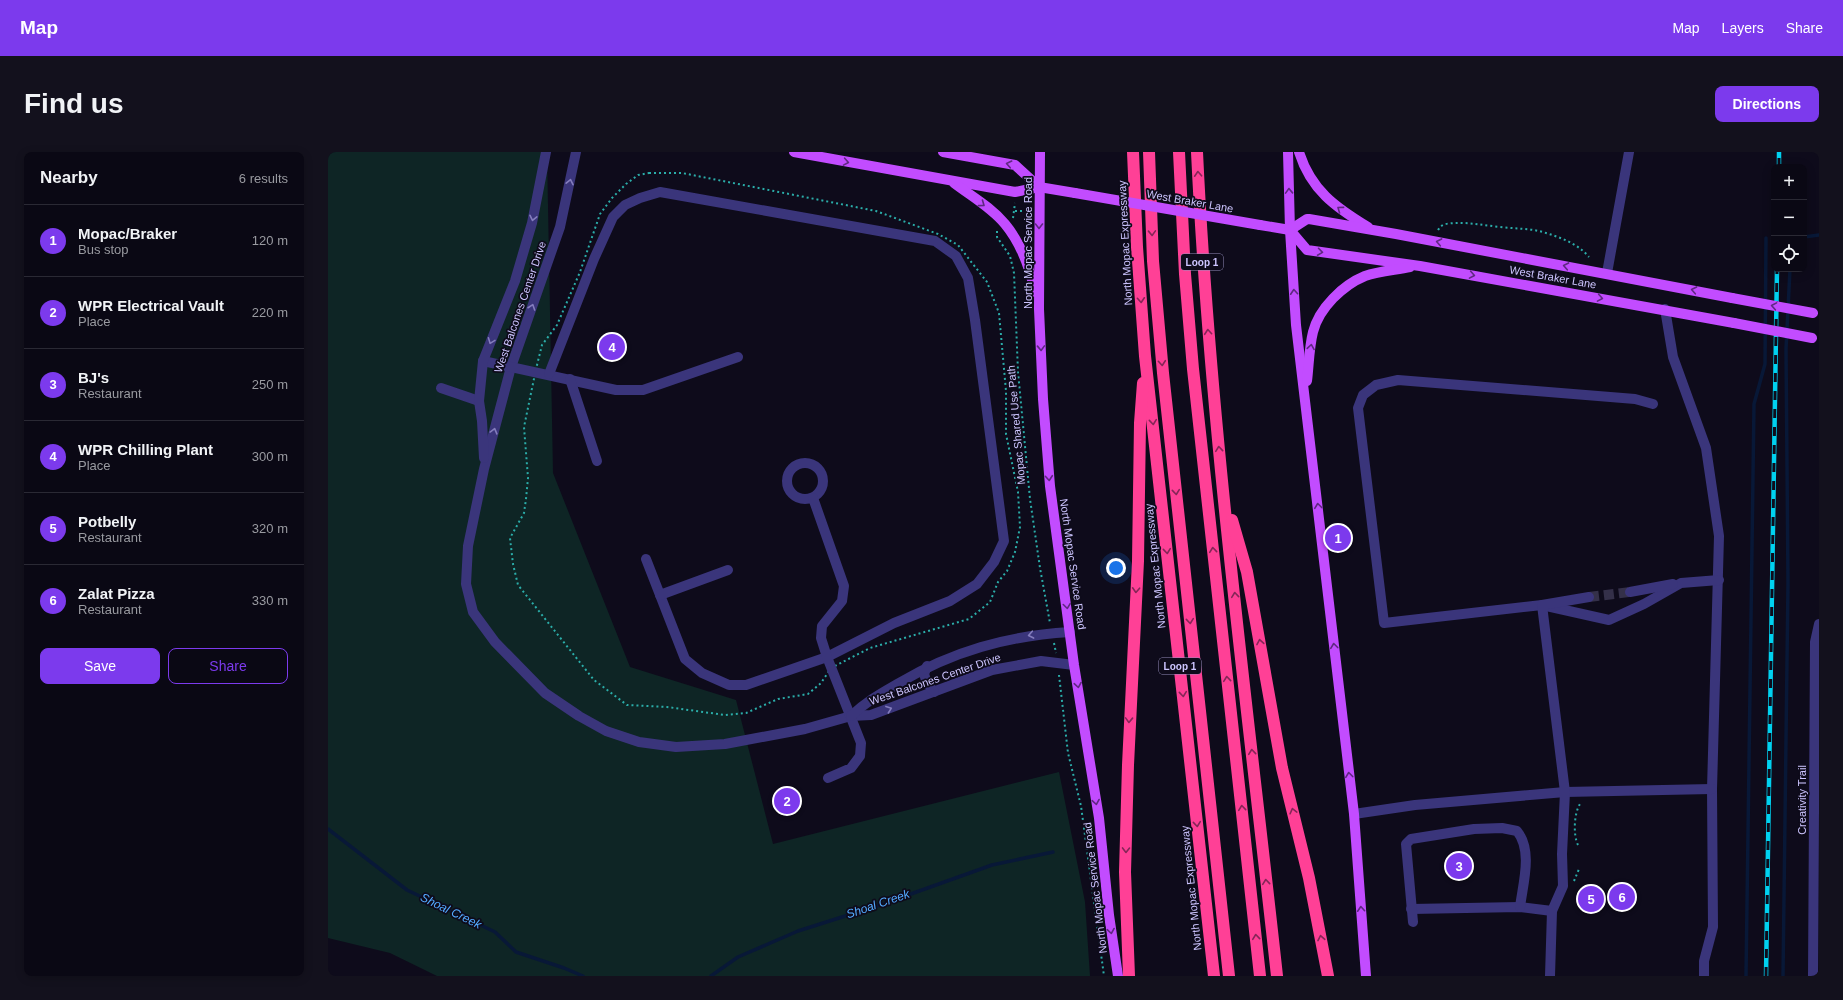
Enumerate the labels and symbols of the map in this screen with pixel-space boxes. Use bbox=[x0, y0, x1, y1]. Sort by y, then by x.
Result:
one-way arrow bbox=[843, 157, 849, 165]
one-way arrow bbox=[1005, 161, 1012, 169]
one-way arrow bbox=[1194, 171, 1202, 177]
street label: North Mopac Service Road bbox=[1022, 177, 1034, 309]
one-way arrow bbox=[565, 179, 573, 186]
street label: North Mopac Expressway bbox=[1116, 180, 1134, 306]
street label: West Braker Lane bbox=[1146, 187, 1234, 215]
one-way arrow bbox=[1285, 188, 1293, 194]
one-way arrow bbox=[978, 199, 985, 206]
one-way arrow bbox=[1338, 207, 1345, 214]
one-way arrow bbox=[529, 215, 537, 221]
one-way arrow bbox=[1035, 223, 1043, 229]
one-way arrow bbox=[1148, 230, 1156, 236]
one-way arrow bbox=[1436, 238, 1442, 246]
street label: West Balcones Center Drive bbox=[492, 240, 548, 374]
one-way arrow bbox=[1317, 247, 1323, 256]
road number: Loop 1 bbox=[1181, 254, 1223, 270]
one-way arrow bbox=[1563, 262, 1570, 270]
street label: West Braker Lane bbox=[1509, 263, 1597, 291]
one-way arrow bbox=[1469, 271, 1475, 279]
one-way arrow bbox=[1691, 287, 1697, 295]
one-way arrow bbox=[1290, 289, 1298, 295]
one-way arrow bbox=[1597, 293, 1603, 301]
one-way arrow bbox=[1136, 297, 1145, 303]
one-way arrow bbox=[1771, 302, 1778, 310]
one-way arrow bbox=[527, 303, 536, 310]
one-way arrow bbox=[1204, 329, 1213, 335]
pin: 4 bbox=[599, 332, 625, 362]
one-way arrow bbox=[488, 337, 496, 344]
one-way arrow bbox=[1306, 344, 1315, 350]
one-way arrow bbox=[1036, 345, 1045, 351]
one-way arrow bbox=[1157, 360, 1166, 366]
street label: Mopac Shared Use Path bbox=[1005, 365, 1027, 485]
one-way arrow bbox=[1148, 419, 1157, 425]
one-way arrow bbox=[489, 428, 498, 435]
one-way arrow bbox=[1215, 446, 1224, 452]
one-way arrow bbox=[1045, 475, 1054, 481]
one-way arrow bbox=[1171, 489, 1180, 495]
street label: North Mopac Service Road bbox=[1058, 498, 1088, 630]
street label: North Mopac Expressway bbox=[1142, 503, 1168, 629]
one-way arrow bbox=[1314, 503, 1323, 509]
pin: 1 bbox=[1325, 523, 1351, 553]
one-way arrow bbox=[1208, 547, 1217, 553]
one-way arrow bbox=[1162, 548, 1171, 554]
your location bbox=[1106, 558, 1126, 578]
one-way arrow bbox=[1132, 587, 1140, 593]
one-way arrow bbox=[1231, 592, 1240, 598]
one-way arrow bbox=[1062, 603, 1071, 610]
one-way arrow bbox=[1185, 618, 1194, 624]
one-way arrow bbox=[1028, 631, 1035, 639]
one-way arrow bbox=[1256, 639, 1265, 645]
one-way arrow bbox=[1330, 643, 1339, 649]
street label: West Balcones Center Drive bbox=[868, 651, 1002, 707]
road number: Loop 1 bbox=[1159, 658, 1201, 674]
one-way arrow bbox=[1223, 676, 1232, 682]
one-way arrow bbox=[1073, 682, 1081, 688]
one-way arrow bbox=[1178, 691, 1187, 697]
one-way arrow bbox=[885, 705, 892, 713]
one-way arrow bbox=[1125, 717, 1133, 723]
one-way arrow bbox=[1248, 749, 1257, 755]
street label: Creativity Trail bbox=[1796, 765, 1808, 835]
one-way arrow bbox=[1345, 772, 1354, 778]
pin: 2 bbox=[774, 786, 800, 816]
one-way arrow bbox=[1091, 799, 1100, 805]
one-way arrow bbox=[1237, 805, 1246, 811]
one-way arrow bbox=[1289, 808, 1298, 815]
one-way arrow bbox=[1192, 821, 1201, 827]
street label: North Mopac Service Road bbox=[1081, 822, 1109, 954]
street label: North Mopac Expressway bbox=[1178, 825, 1204, 951]
one-way arrow bbox=[1122, 847, 1130, 853]
pin: 3 bbox=[1446, 851, 1472, 881]
one-way arrow bbox=[1262, 879, 1271, 885]
pin: 6 bbox=[1609, 882, 1635, 912]
pin: 5 bbox=[1578, 884, 1604, 914]
water label: Shoal Creek bbox=[844, 886, 912, 921]
water label: Shoal Creek bbox=[418, 890, 485, 932]
one-way arrow bbox=[1356, 906, 1365, 912]
one-way arrow bbox=[1107, 928, 1115, 934]
one-way arrow bbox=[1252, 934, 1261, 940]
one-way arrow bbox=[1318, 935, 1326, 941]

